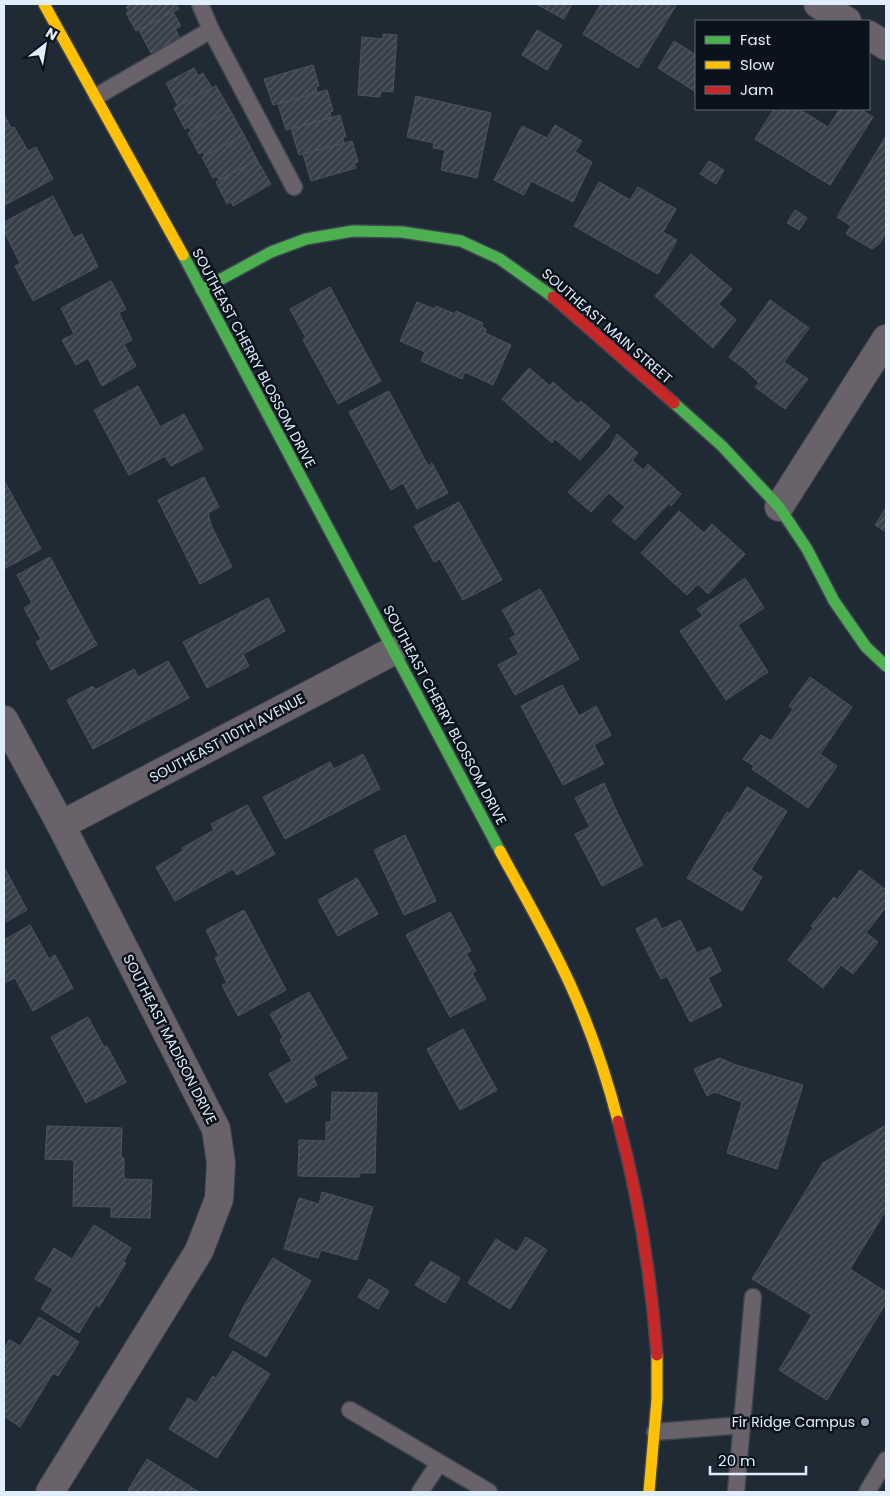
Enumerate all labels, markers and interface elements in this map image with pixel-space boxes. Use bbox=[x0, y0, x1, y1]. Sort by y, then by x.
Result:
north arrow bbox=[20, 20, 70, 70]
legend bbox=[695, 20, 870, 110]
text: N bbox=[42, 23, 61, 45]
text: Fast bbox=[740, 29, 771, 50]
text: Slow bbox=[740, 54, 775, 75]
text: Jam bbox=[740, 79, 774, 100]
street label: SOUTHEAST CHERRY BLOSSOM DRIVE bbox=[187, 245, 321, 471]
street label: SOUTHEAST MAIN STREET bbox=[537, 264, 677, 389]
street label: SOUTHEAST CHERRY BLOSSOM DRIVE bbox=[378, 602, 512, 828]
street label: SOUTHEAST 110TH AVENUE bbox=[146, 688, 308, 788]
street label: SOUTHEAST MADISON DRIVE bbox=[118, 951, 222, 1127]
place label: Fir Ridge Campus bbox=[732, 1412, 855, 1432]
marker: Fir Ridge Campus bbox=[859, 1416, 871, 1428]
scale bar bbox=[710, 1444, 806, 1476]
text: 20 m bbox=[718, 1450, 756, 1471]

